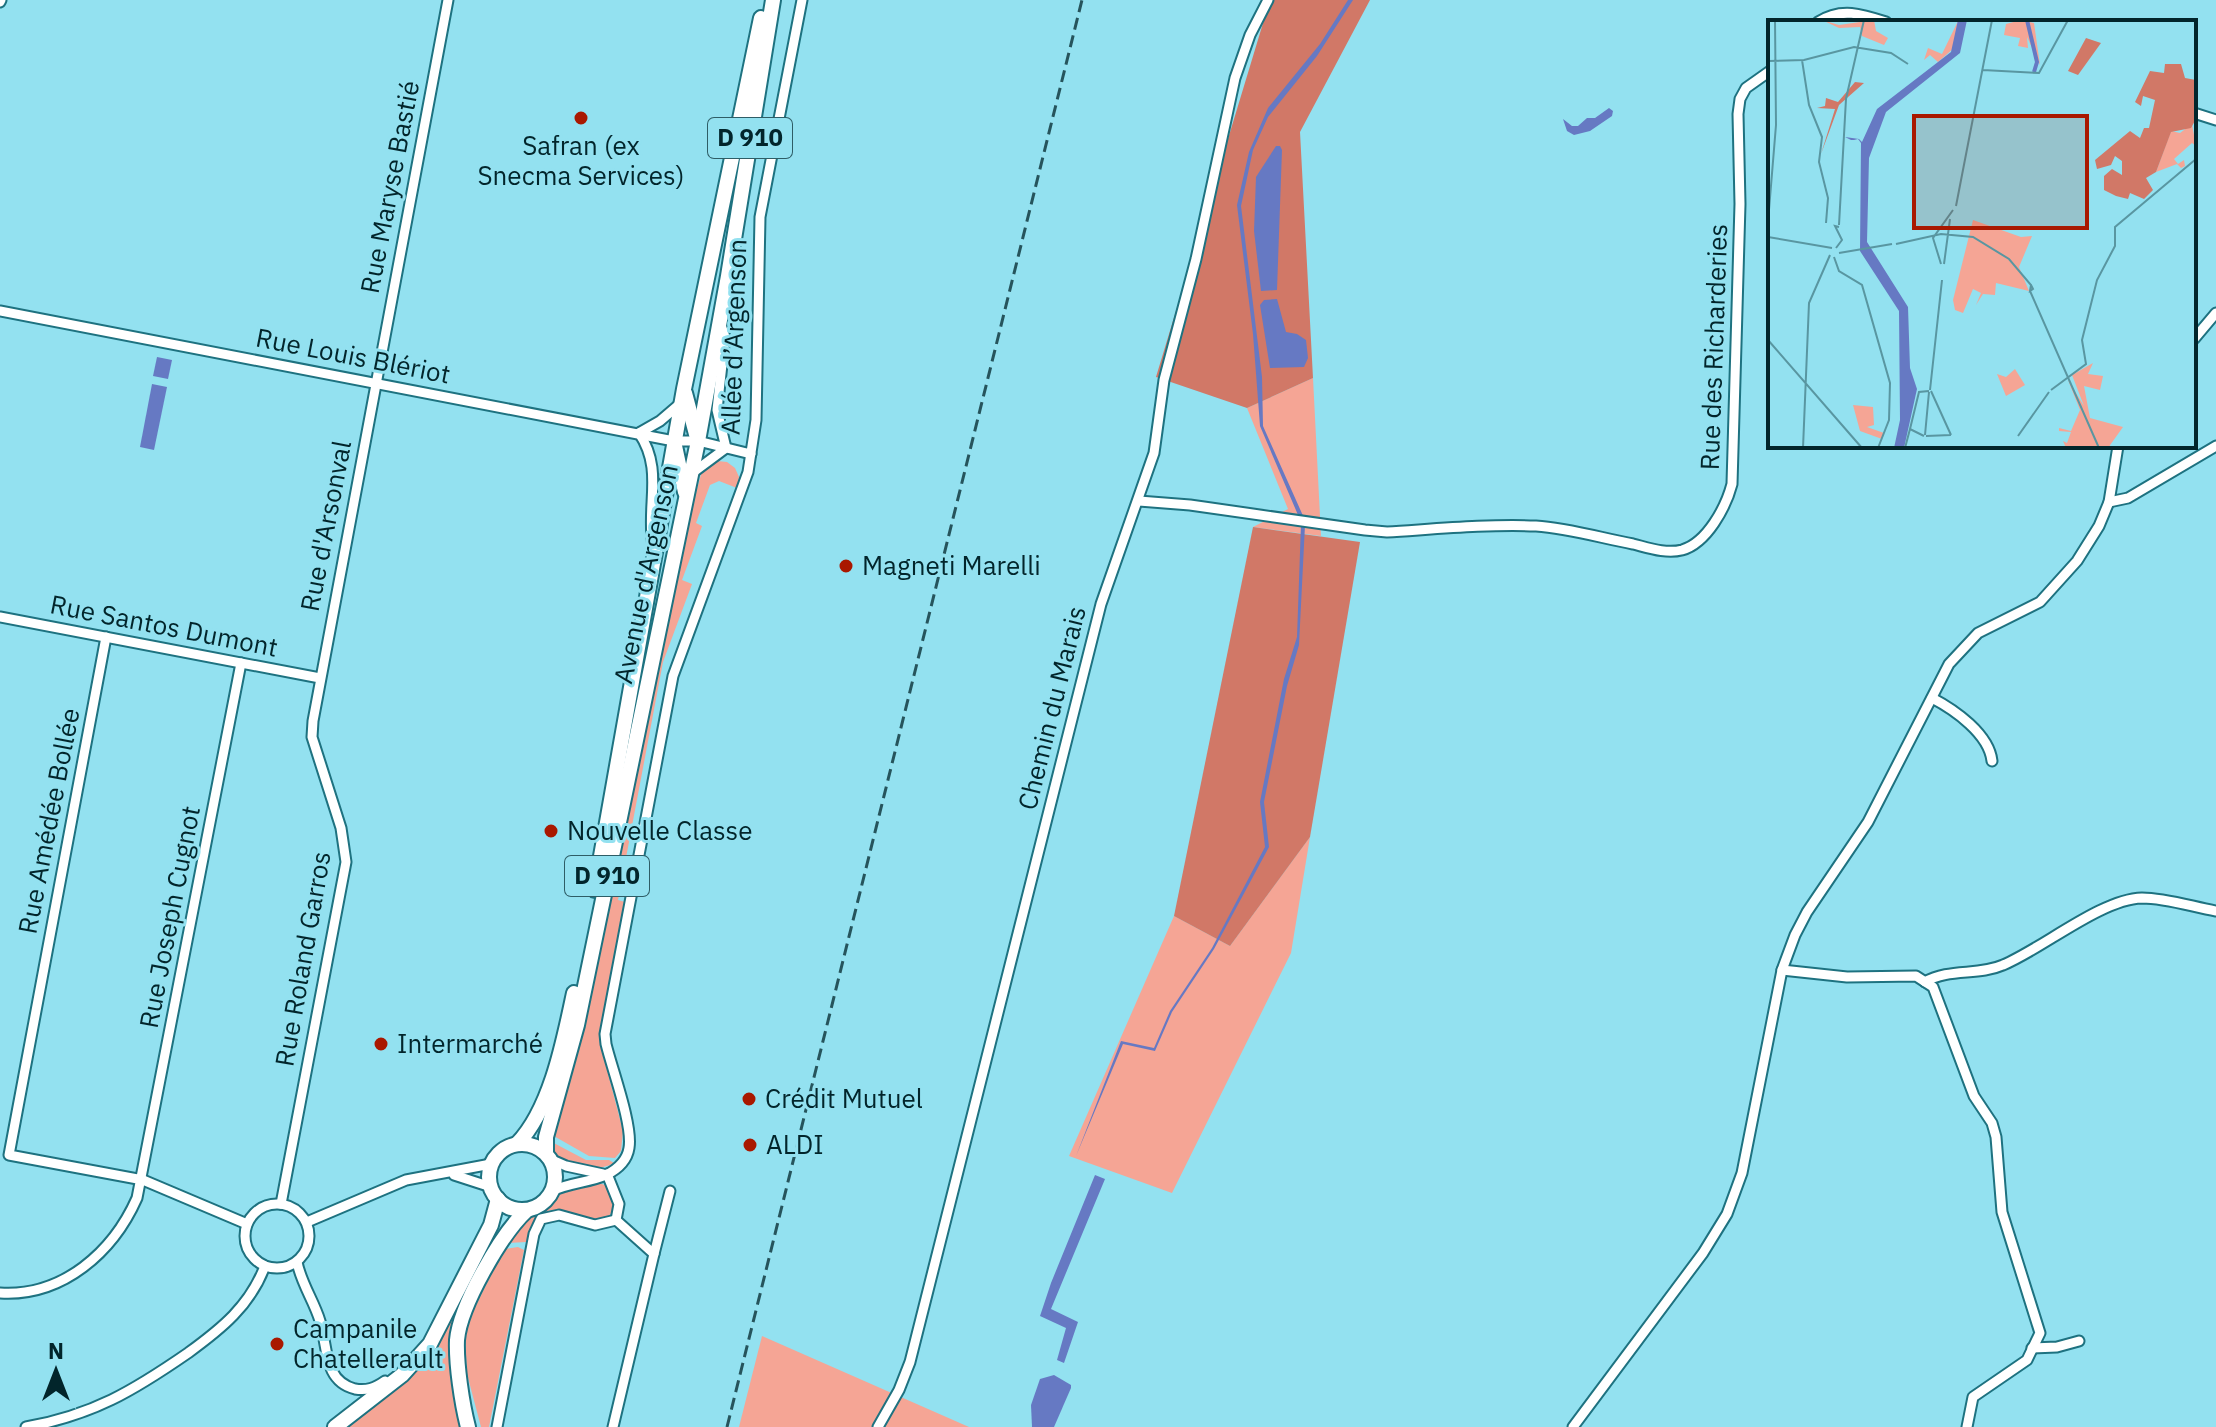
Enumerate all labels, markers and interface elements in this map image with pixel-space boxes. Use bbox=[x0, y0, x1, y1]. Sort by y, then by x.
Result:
inset map bbox=[1768, 20, 2196, 448]
street label: Rue Maryse Bastié bbox=[352, 78, 426, 296]
marker: Safran (ex Snecma Services) bbox=[572, 109, 590, 127]
road number: D 910 bbox=[708, 118, 792, 158]
place label: Safran (ex Snecma Services) bbox=[478, 128, 685, 192]
street label: Rue des Richarderies bbox=[1692, 223, 1734, 471]
street label: Allée d’Argenson bbox=[713, 238, 753, 436]
street label: Rue Louis Blériot bbox=[253, 320, 453, 391]
street label: Rue d'Arsonval bbox=[292, 437, 358, 614]
street label: Avenue d'Argenson bbox=[605, 461, 685, 687]
place label: Magneti Marelli bbox=[862, 548, 1041, 582]
marker: Magneti Marelli bbox=[837, 557, 855, 575]
street label: Rue Santos Dumont bbox=[47, 586, 281, 664]
street label: Chemin du Marais bbox=[1009, 602, 1093, 813]
street label: Rue Amédée Bollée bbox=[9, 705, 87, 937]
street label: Rue Joseph Cugnot bbox=[131, 803, 207, 1031]
place label: Nouvelle Classe bbox=[567, 813, 753, 847]
marker: Nouvelle Classe bbox=[542, 822, 560, 840]
street label: Rue Roland Garros bbox=[266, 849, 338, 1069]
road number: D 910 bbox=[565, 856, 649, 896]
place label: Intermarché bbox=[397, 1026, 543, 1060]
marker: Intermarché bbox=[372, 1035, 390, 1053]
place label: Crédit Mutuel bbox=[765, 1081, 923, 1115]
marker: Crédit Mutuel bbox=[740, 1090, 758, 1108]
place label: ALDI bbox=[766, 1127, 824, 1161]
marker: ALDI bbox=[741, 1136, 759, 1154]
place label: Campanile Chatellerault bbox=[293, 1311, 444, 1375]
north arrow bbox=[16, 1331, 96, 1411]
marker: Campanile Chatellerault bbox=[268, 1335, 286, 1353]
text: N bbox=[48, 1336, 64, 1365]

